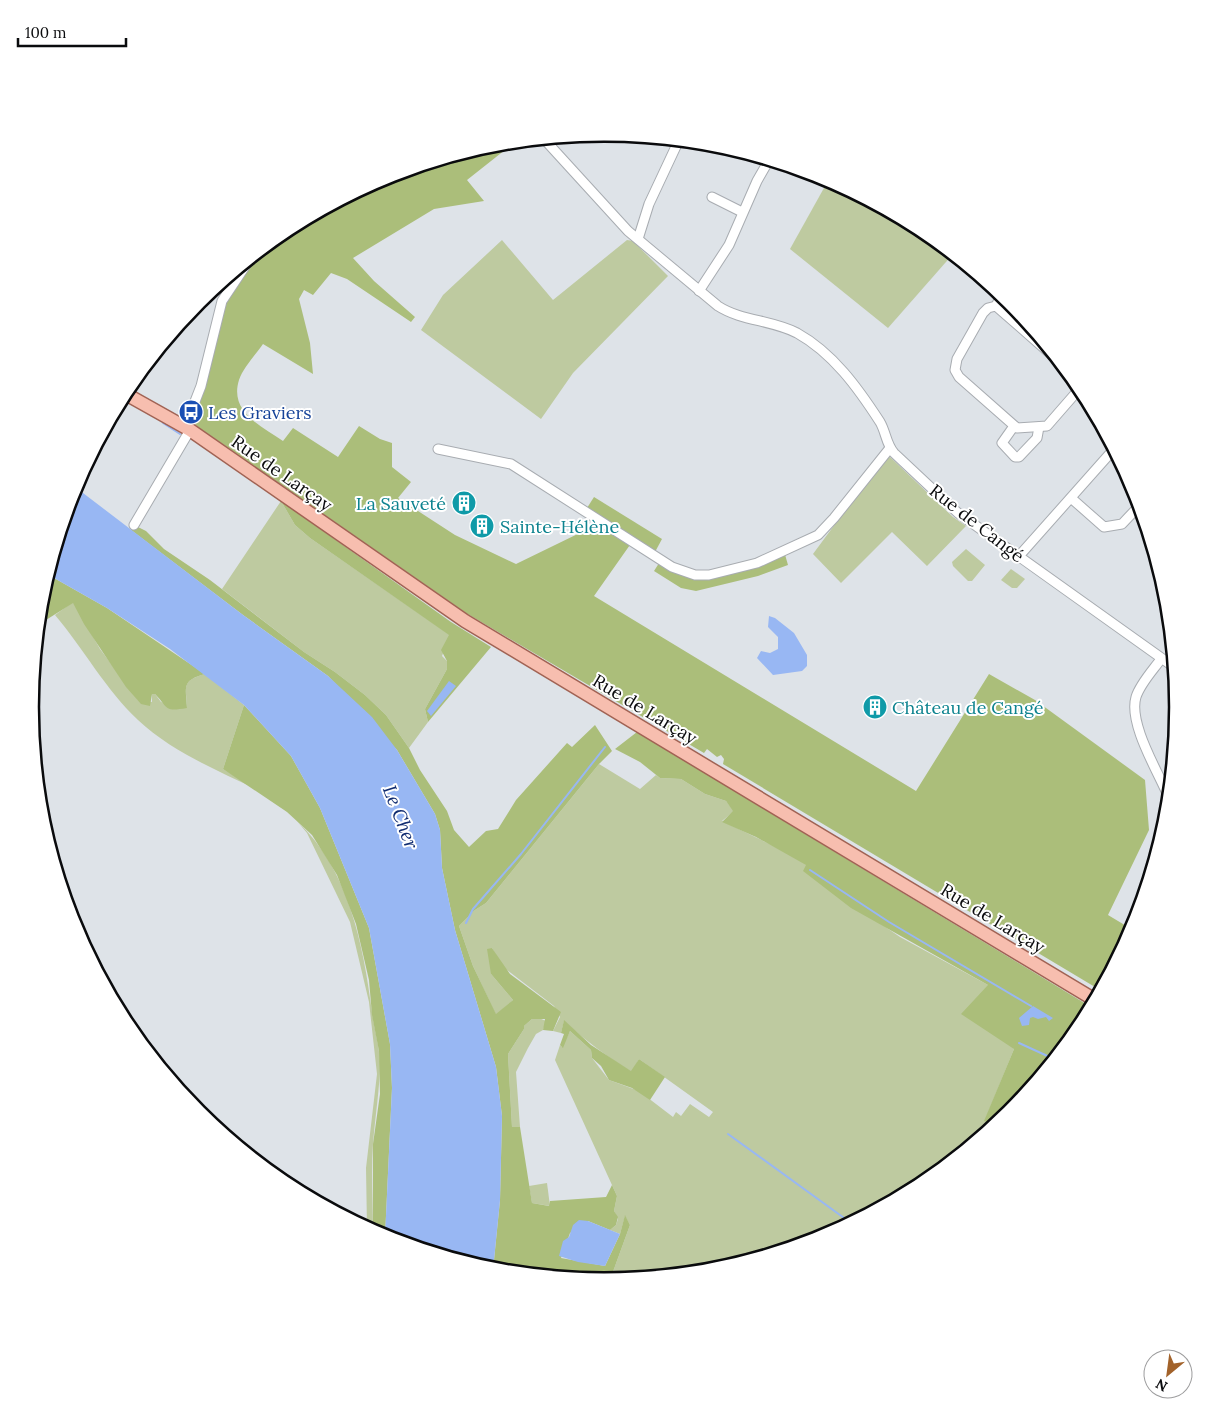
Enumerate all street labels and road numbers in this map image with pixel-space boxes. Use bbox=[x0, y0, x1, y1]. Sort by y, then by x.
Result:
street label: Rue de Larçay bbox=[227, 430, 337, 516]
street label: Rue de Cangé bbox=[925, 479, 1029, 567]
street label: Rue de Larçay bbox=[589, 669, 702, 749]
street label: Rue de Larçay bbox=[937, 878, 1050, 958]

